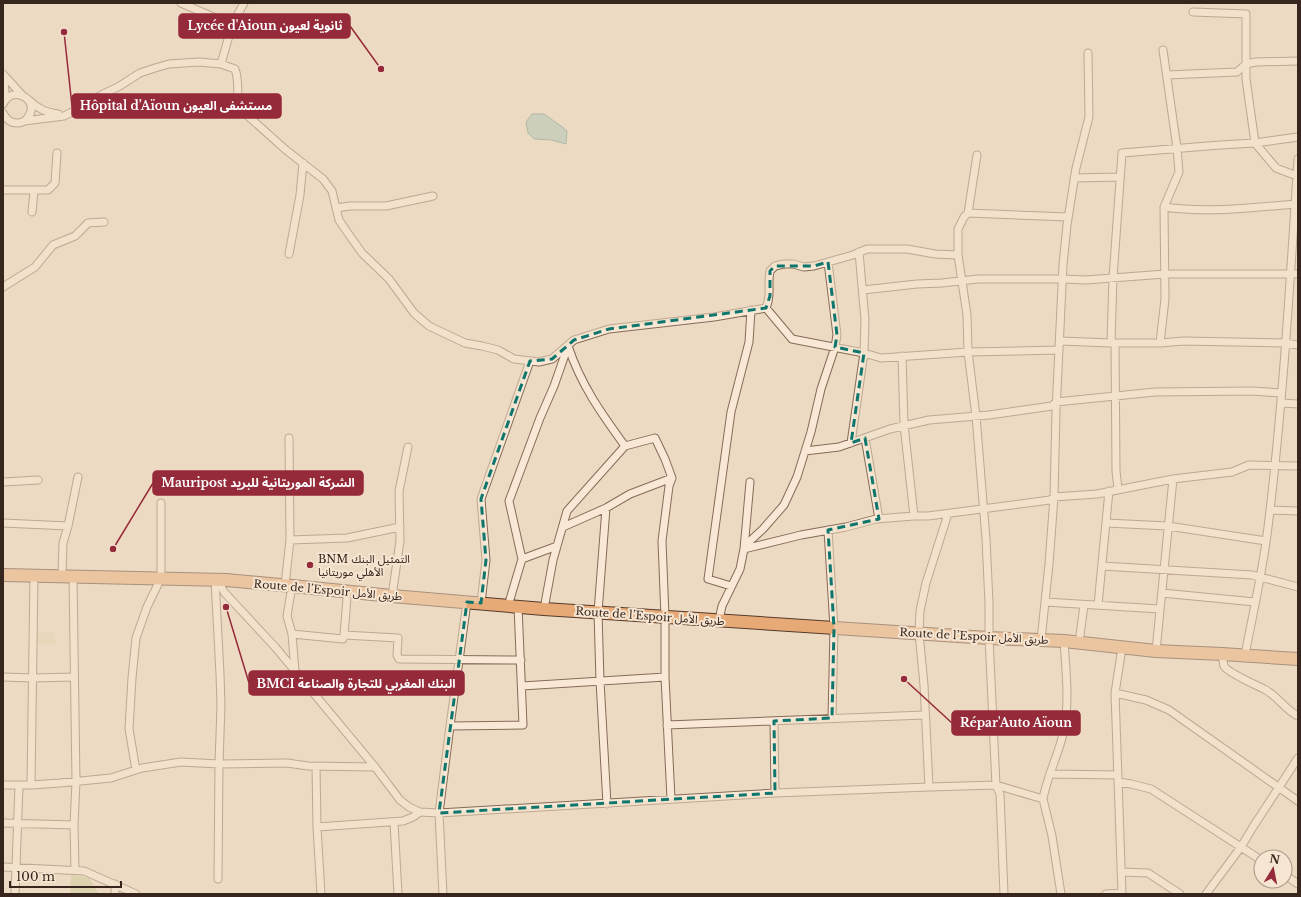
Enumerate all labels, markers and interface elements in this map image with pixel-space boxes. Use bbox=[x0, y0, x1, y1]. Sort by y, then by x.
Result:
callout: Lycée d'Aioun ثانوية لعيون bbox=[179, 14, 350, 38]
text: Lycée d'Aioun ثانوية لعيون bbox=[187, 18, 343, 33]
callout: Hôpital d’Aïoun مستشفى العيون bbox=[72, 94, 281, 118]
text: Hôpital d’Aïoun مستشفى العيون bbox=[80, 98, 272, 113]
callout: Mauripost الشركة الموريتانية للبريد bbox=[153, 471, 363, 495]
text: Mauripost الشركة الموريتانية للبريد bbox=[161, 475, 355, 490]
place label: BNM التمثيل البنك الأهلي موريتانيا bbox=[318, 552, 410, 582]
marker: BNM التمثيل البنك الأهلي موريتانيا bbox=[305, 560, 315, 570]
street label: Route de l’Espoir طريق الأمل bbox=[253, 577, 403, 604]
street label: Route de l’Espoir طريق الأمل bbox=[575, 604, 725, 628]
street label: Route de l’Espoir طريق الأمل bbox=[899, 625, 1049, 647]
callout: BMCI البنك المغربي للتجارة والصناعة bbox=[249, 671, 464, 695]
text: BMCI البنك المغربي للتجارة والصناعة bbox=[256, 676, 456, 694]
callout: Répar'Auto Aïoun bbox=[952, 711, 1080, 735]
text: Répar'Auto Aïoun bbox=[960, 715, 1072, 730]
north arrow bbox=[1253, 849, 1293, 889]
text: N bbox=[1268, 851, 1282, 867]
scale bar bbox=[10, 863, 121, 889]
text: 100 m bbox=[16, 869, 55, 884]

